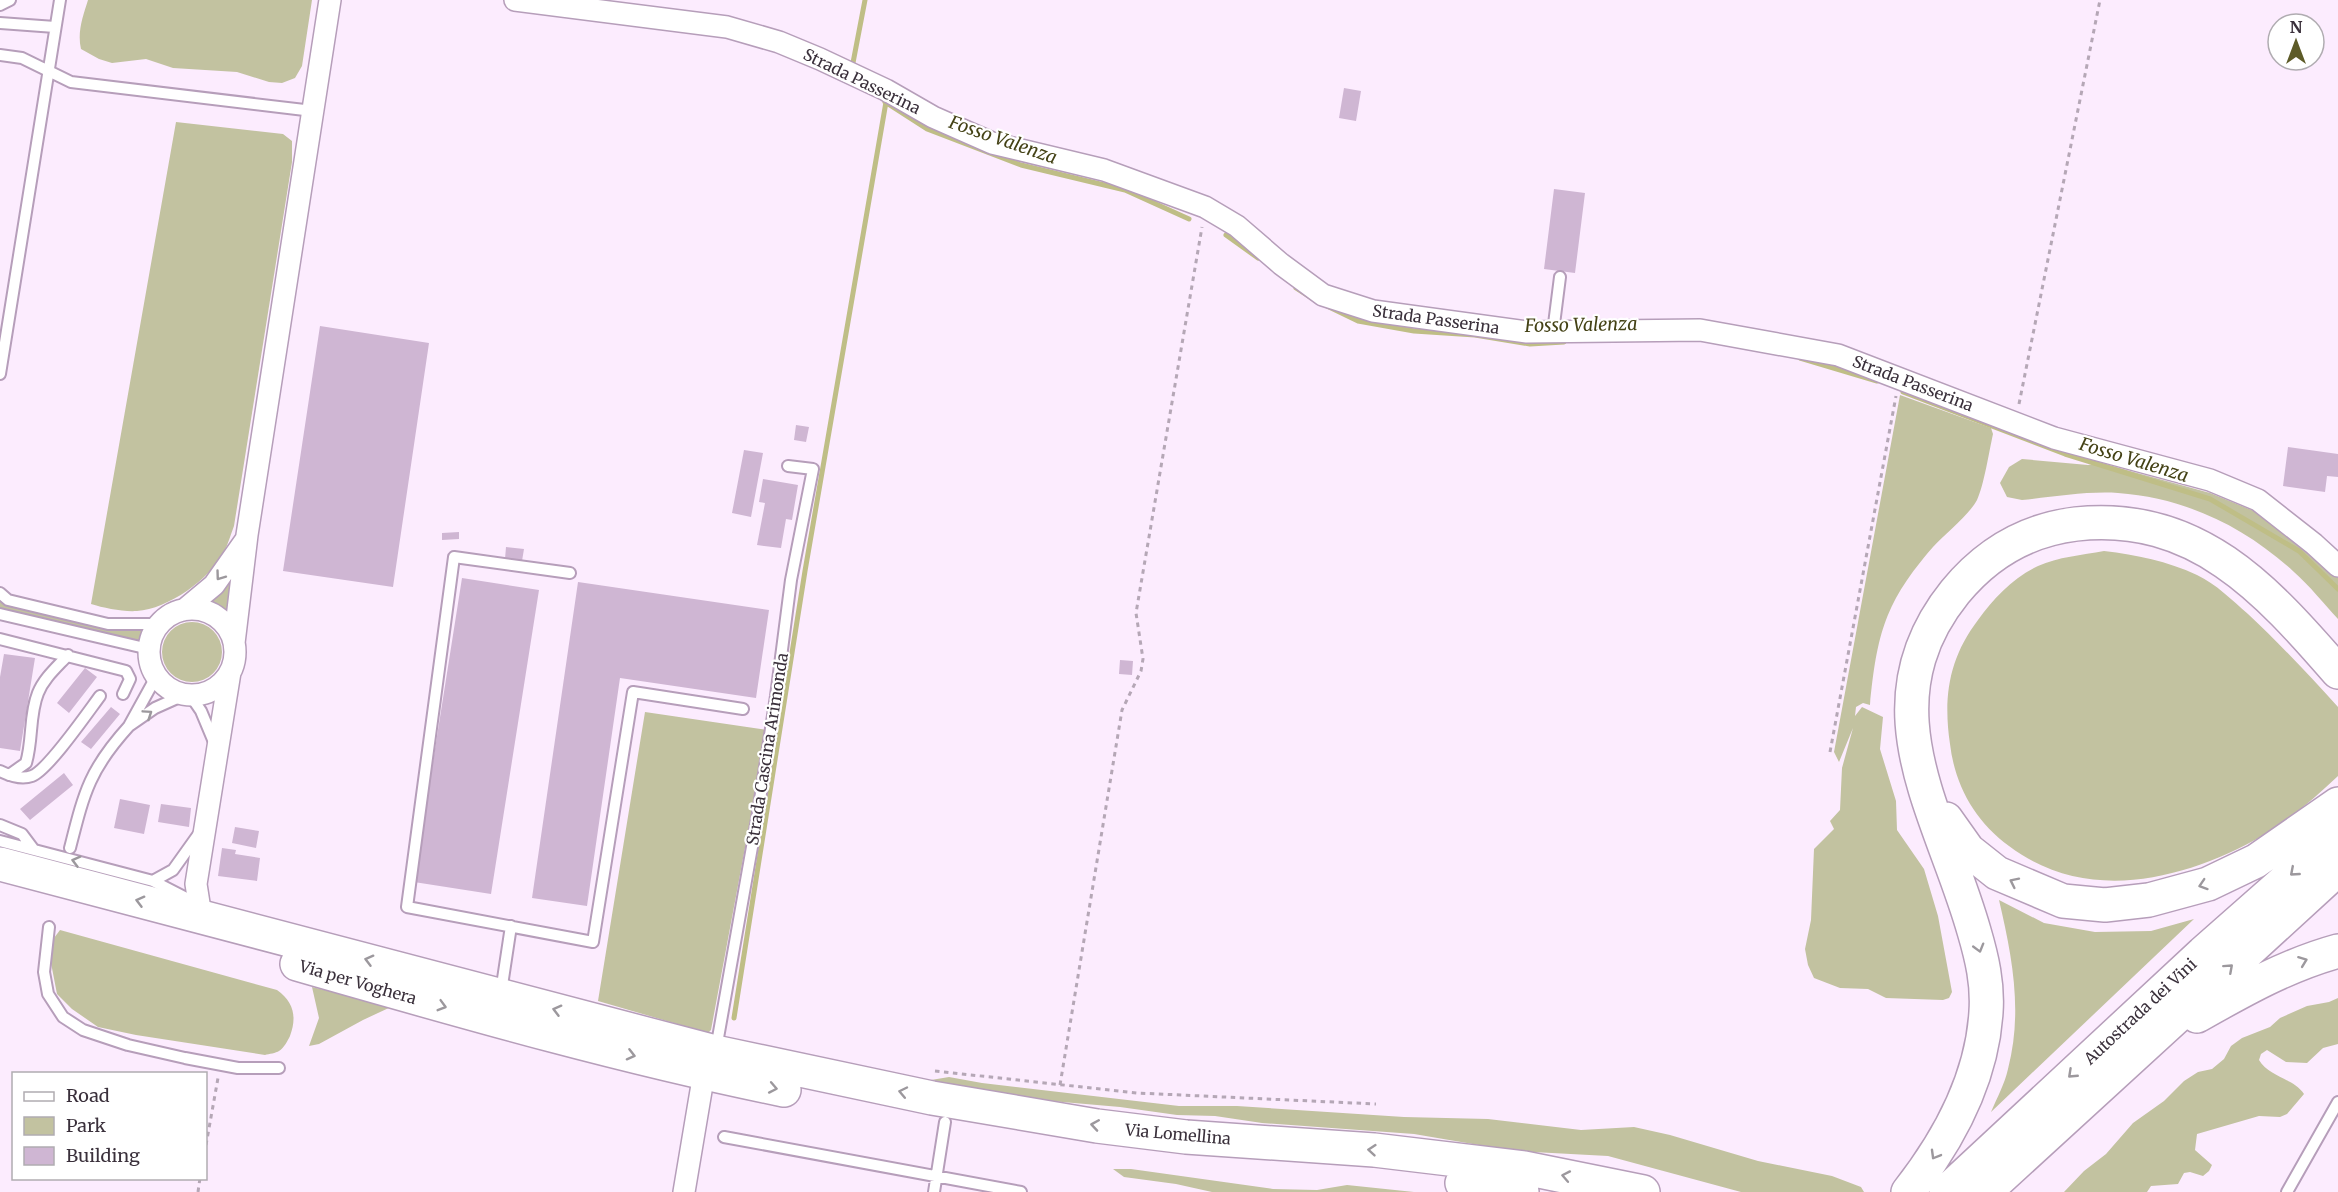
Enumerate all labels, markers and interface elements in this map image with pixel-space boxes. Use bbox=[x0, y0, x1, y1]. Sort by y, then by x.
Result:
north arrow bbox=[2266, 12, 2326, 72]
text: N bbox=[2290, 17, 2303, 37]
street label: Strada Passerina bbox=[800, 44, 924, 118]
water label: Fosso Valenza bbox=[945, 110, 1060, 169]
street label: Strada Passerina bbox=[1371, 300, 1501, 338]
water label: Fosso Valenza bbox=[1523, 312, 1638, 337]
street label: Strada Passerina bbox=[1850, 351, 1977, 415]
water label: Fosso Valenza bbox=[2076, 432, 2191, 487]
one-way arrow bbox=[216, 570, 227, 581]
street label: Strada Cascina Arimonda bbox=[742, 651, 792, 847]
one-way arrow bbox=[142, 709, 152, 721]
one-way arrow bbox=[71, 856, 82, 868]
one-way arrow bbox=[2290, 865, 2301, 876]
one-way arrow bbox=[2010, 877, 2021, 889]
one-way arrow bbox=[2198, 878, 2209, 890]
one-way arrow bbox=[135, 895, 145, 908]
one-way arrow bbox=[1972, 942, 1984, 953]
street label: Autostrada dei Vini bbox=[2079, 954, 2200, 1069]
street label: Via per Voghera bbox=[296, 955, 419, 1008]
one-way arrow bbox=[364, 955, 374, 968]
one-way arrow bbox=[2297, 956, 2308, 968]
one-way arrow bbox=[2223, 964, 2233, 975]
one-way arrow bbox=[437, 998, 447, 1011]
one-way arrow bbox=[553, 1005, 563, 1018]
one-way arrow bbox=[625, 1047, 635, 1060]
one-way arrow bbox=[2069, 1067, 2080, 1078]
legend bbox=[12, 1072, 207, 1180]
one-way arrow bbox=[768, 1081, 778, 1094]
text: Road bbox=[66, 1084, 110, 1107]
one-way arrow bbox=[898, 1086, 908, 1099]
text: Park bbox=[66, 1114, 107, 1137]
street label: Via Lomellina bbox=[1123, 1119, 1232, 1149]
one-way arrow bbox=[1090, 1120, 1099, 1132]
text: Building bbox=[66, 1144, 140, 1167]
one-way arrow bbox=[1368, 1144, 1377, 1157]
one-way arrow bbox=[1931, 1149, 1942, 1160]
one-way arrow bbox=[1561, 1170, 1571, 1183]

